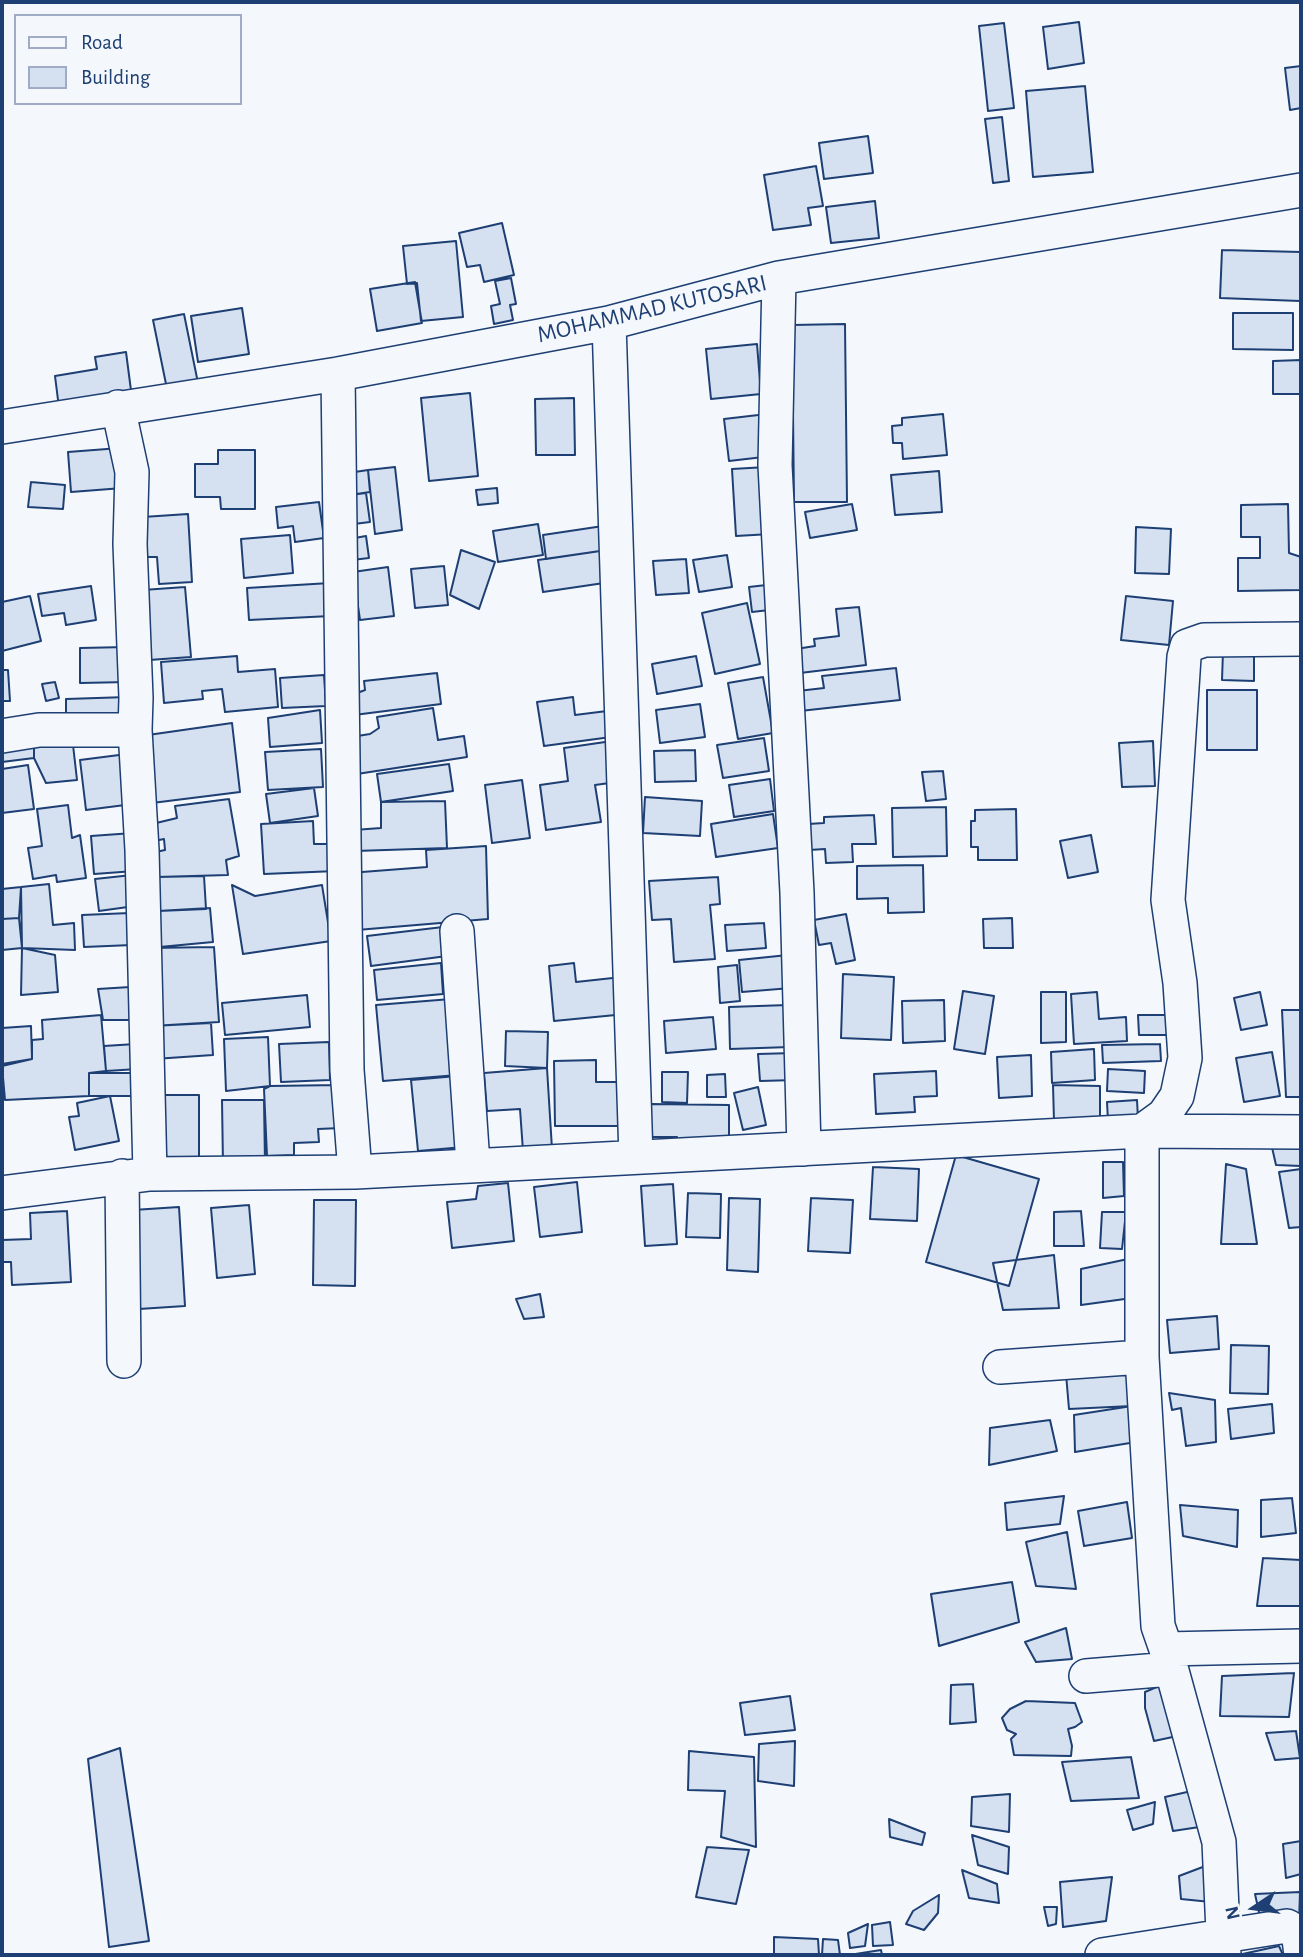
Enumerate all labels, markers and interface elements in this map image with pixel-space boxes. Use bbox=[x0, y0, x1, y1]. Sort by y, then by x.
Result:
legend bbox=[14, 14, 242, 105]
text: Road bbox=[81, 32, 123, 53]
text: Building bbox=[81, 67, 150, 88]
street label: MOHAMMAD KUTOSARI bbox=[534, 269, 770, 349]
north arrow bbox=[1219, 1873, 1289, 1943]
text: N bbox=[1222, 1904, 1244, 1921]

